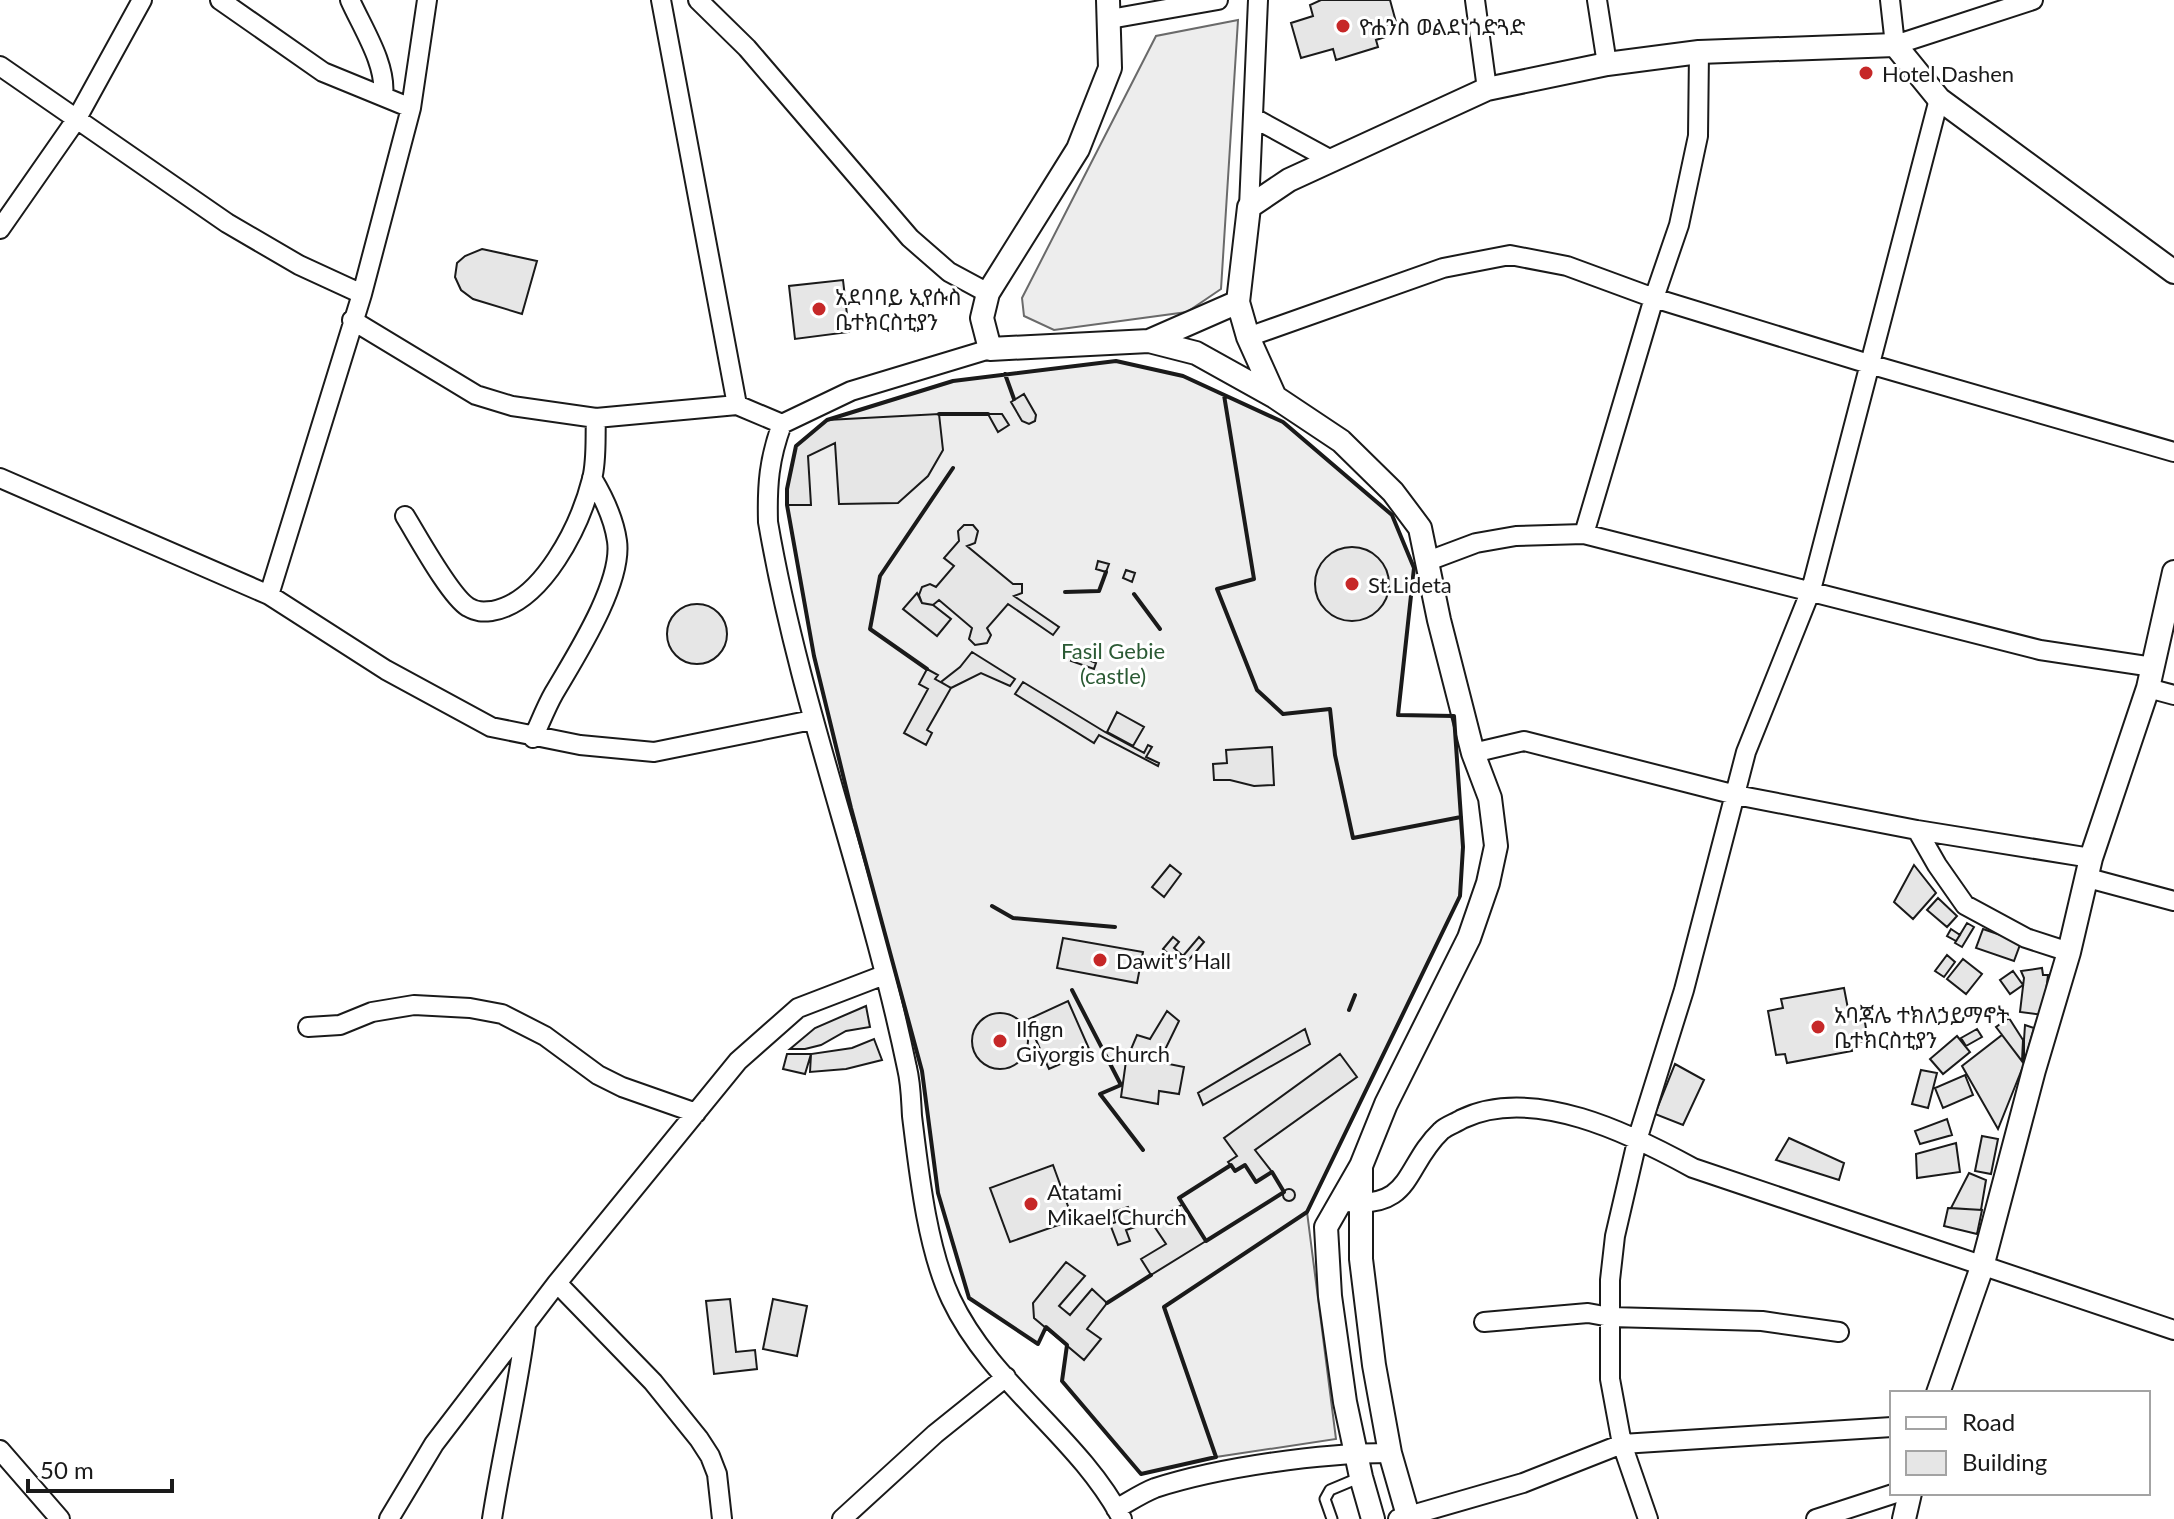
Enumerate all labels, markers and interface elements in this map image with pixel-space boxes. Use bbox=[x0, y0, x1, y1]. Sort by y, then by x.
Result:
place label: ዮሐንስ ወልደነጎድጓድ bbox=[1359, 13, 1526, 40]
marker: ዮሐንስ ወልደነጎድጓድ bbox=[1334, 17, 1352, 35]
place label: Hotel Dashen bbox=[1882, 60, 2014, 87]
marker: Hotel Dashen bbox=[1857, 64, 1875, 82]
place label: አደባባይ ኢየሱስ ቤተክርስቲያን bbox=[835, 283, 962, 335]
marker: አደባባይ ኢየሱስ ቤተክርስቲያን bbox=[810, 300, 828, 318]
place label: St.Lideta bbox=[1368, 571, 1452, 598]
marker: St.Lideta bbox=[1343, 575, 1361, 593]
park label: Fasil Gebie (castle) bbox=[1061, 637, 1165, 689]
place label: Dawit's Hall bbox=[1116, 947, 1231, 974]
marker: Dawit's Hall bbox=[1091, 951, 1109, 969]
place label: አባጃሌ ተክለኃይማኖት ቤተክርስቲያን bbox=[1834, 1001, 2009, 1053]
place label: Ilfign Giyorgis Church bbox=[1016, 1015, 1170, 1067]
marker: አባጃሌ ተክለኃይማኖት ቤተክርስቲያን bbox=[1809, 1018, 1827, 1036]
marker: Ilfign Giyorgis Church bbox=[991, 1032, 1009, 1050]
place label: Atatami Mikael Church bbox=[1047, 1178, 1187, 1230]
marker: Atatami Mikael Church bbox=[1022, 1195, 1040, 1213]
legend bbox=[1890, 1391, 2150, 1495]
text: Road bbox=[1962, 1407, 2015, 1436]
scale bar bbox=[28, 1443, 172, 1493]
text: Building bbox=[1962, 1447, 2047, 1476]
text: 50 m bbox=[40, 1455, 94, 1484]

